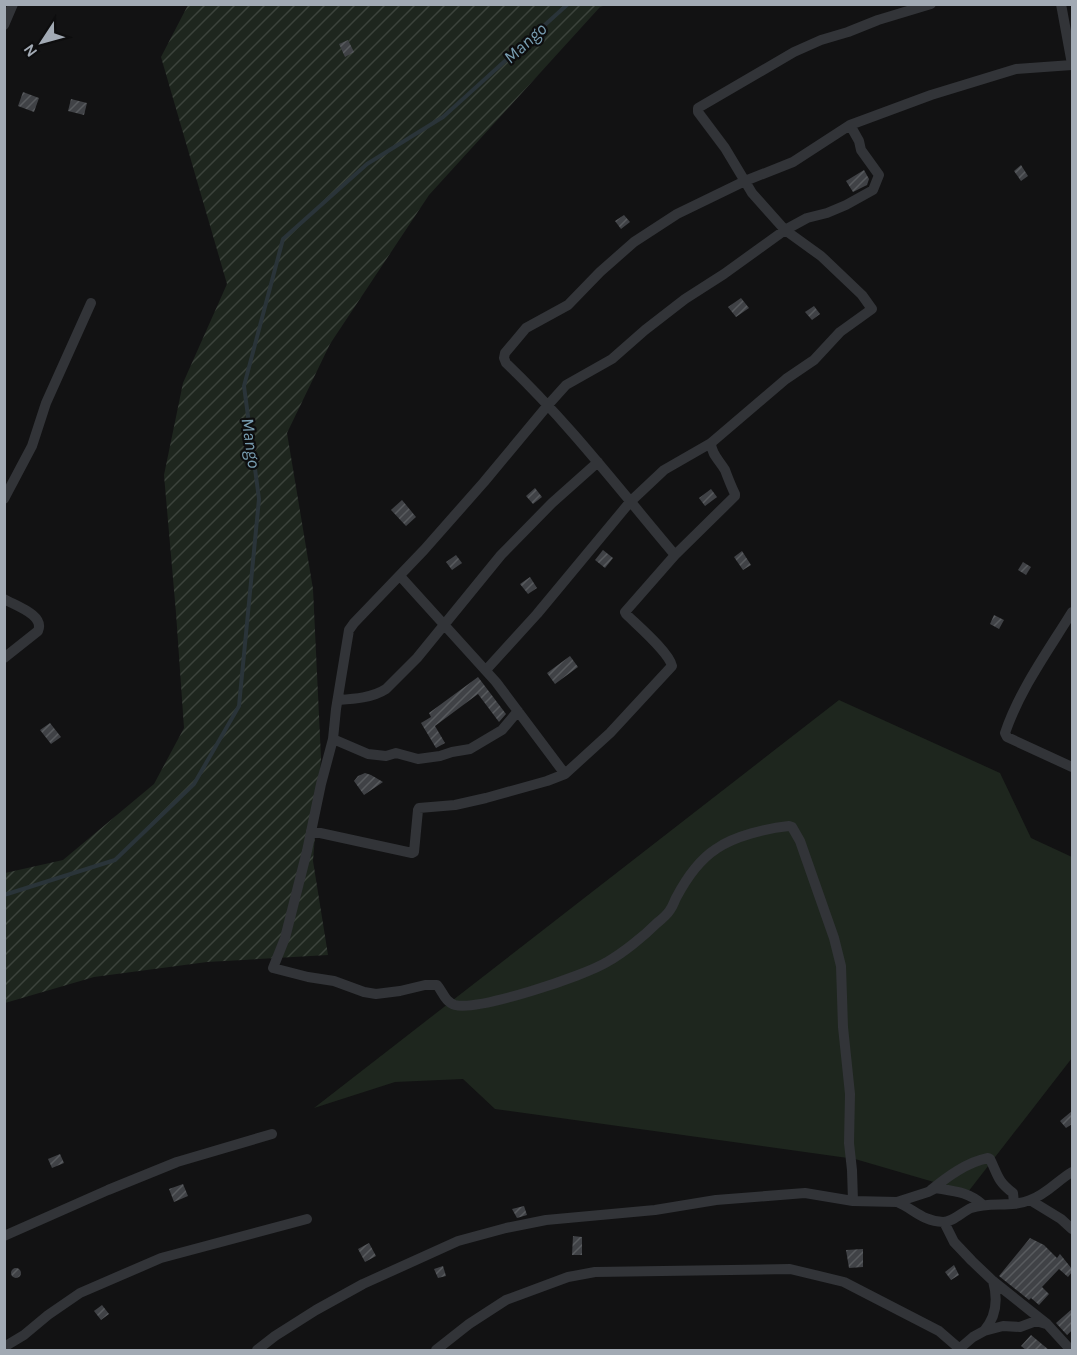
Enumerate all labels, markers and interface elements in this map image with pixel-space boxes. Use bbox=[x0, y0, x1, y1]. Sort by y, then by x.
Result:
north arrow bbox=[12, 12, 72, 72]
water label: Mango bbox=[499, 18, 551, 68]
text: N bbox=[19, 40, 41, 61]
water label: Mango bbox=[237, 416, 265, 470]

